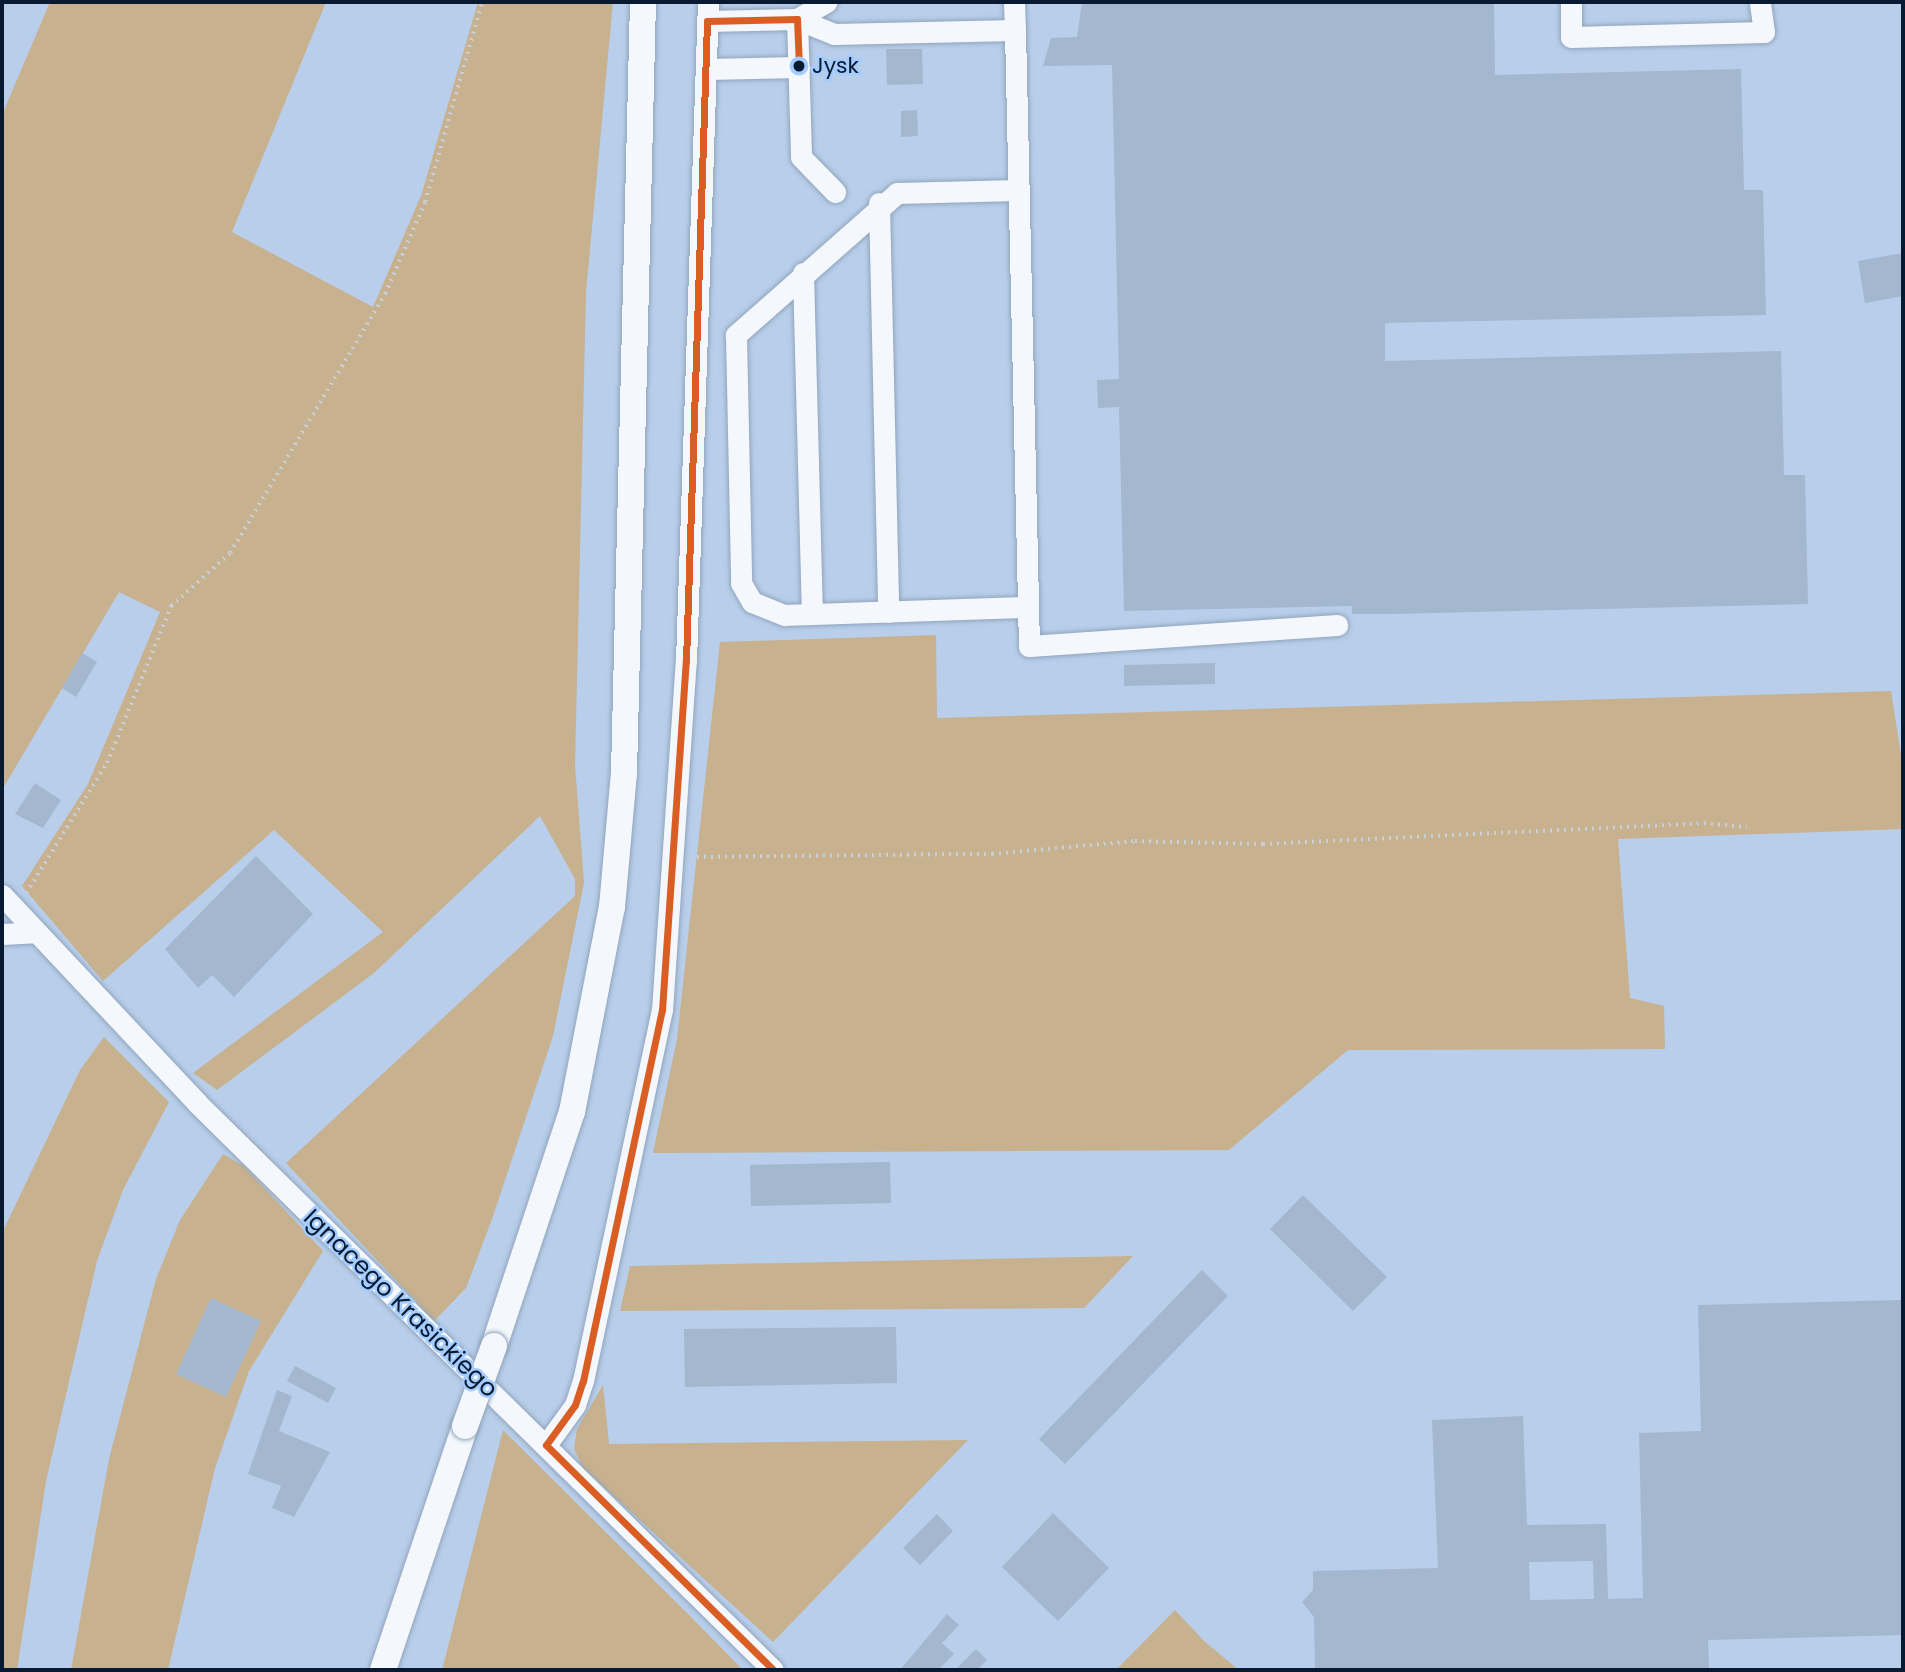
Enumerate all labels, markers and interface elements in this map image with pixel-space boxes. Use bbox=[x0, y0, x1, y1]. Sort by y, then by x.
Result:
place label: Jysk bbox=[812, 53, 859, 79]
marker: Jysk bbox=[792, 59, 806, 73]
street label: Ignacego Krasickiego bbox=[298, 1203, 504, 1403]

